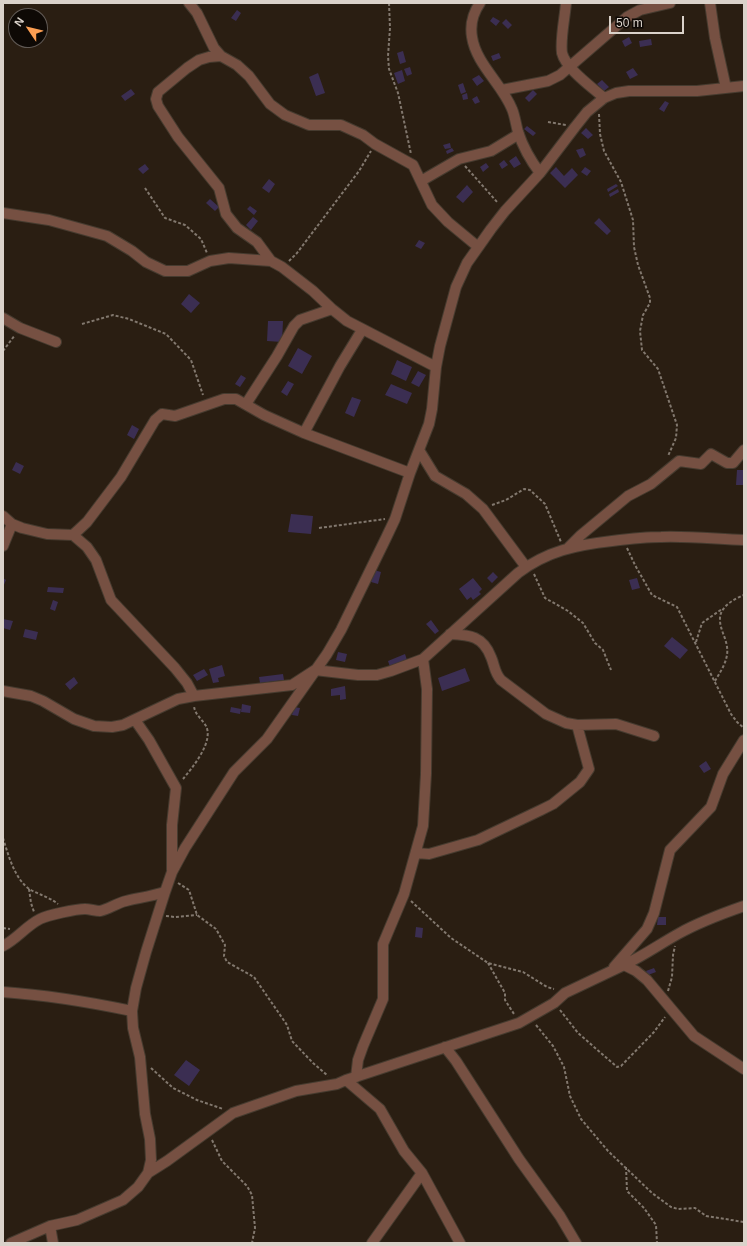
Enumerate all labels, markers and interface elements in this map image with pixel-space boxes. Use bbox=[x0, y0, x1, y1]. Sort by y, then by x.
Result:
north arrow bbox=[8, 8, 48, 48]
scale bar bbox=[611, 8, 686, 34]
text: N bbox=[12, 15, 26, 28]
text: 50 m bbox=[616, 16, 643, 30]

